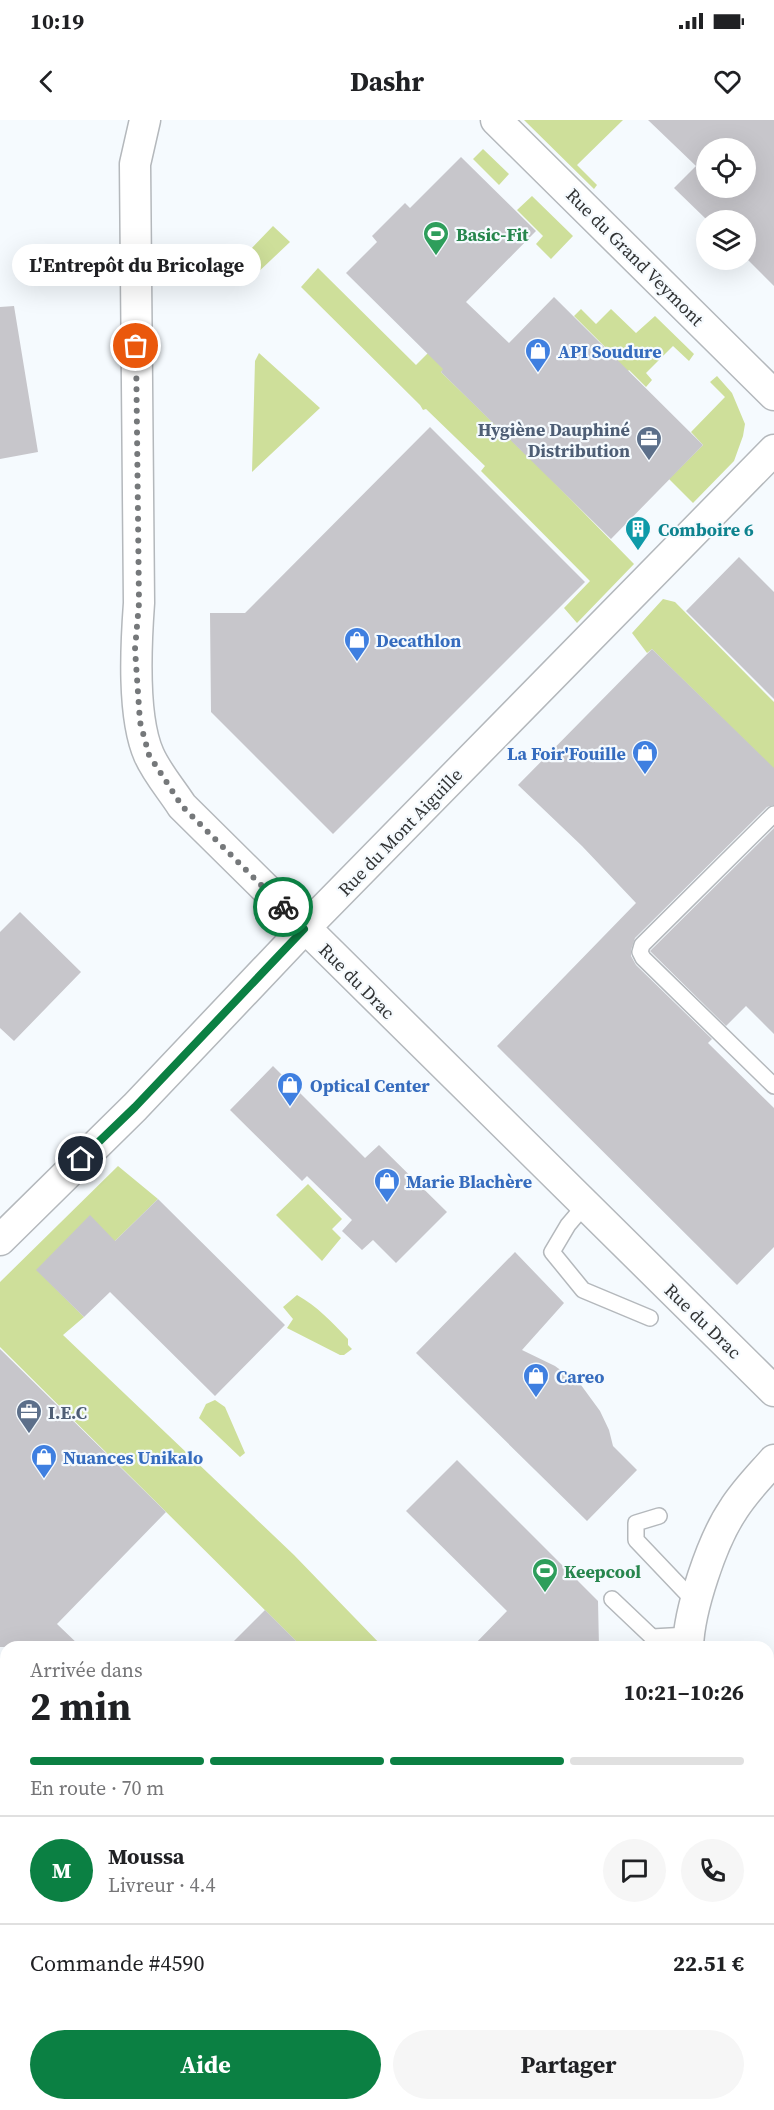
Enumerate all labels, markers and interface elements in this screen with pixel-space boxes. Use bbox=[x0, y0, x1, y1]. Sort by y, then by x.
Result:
text: 10:19 bbox=[30, 6, 84, 36]
text: Dashr bbox=[350, 63, 424, 100]
icon: back bbox=[30, 65, 63, 98]
icon: heart bbox=[711, 65, 744, 98]
map controls bbox=[696, 138, 756, 270]
button: locate bbox=[696, 138, 756, 198]
street label: Rue du Grand Veymont bbox=[561, 183, 709, 331]
button: layers bbox=[696, 210, 756, 270]
sports icon: Basic-Fit bbox=[421, 219, 451, 257]
place label: Basic-Fit bbox=[456, 222, 529, 247]
callout: L'Entrepôt du Bricolage bbox=[12, 244, 260, 286]
text: L'Entrepôt du Bricolage bbox=[29, 251, 244, 279]
pin bbox=[110, 320, 161, 371]
icon: bag bbox=[119, 329, 152, 362]
shop icon: API Soudure bbox=[523, 336, 553, 374]
place label: API Soudure bbox=[558, 339, 662, 364]
place label: Hygiène Dauphiné Distribution bbox=[478, 417, 630, 463]
office icon: Hygiène Dauphiné Distribution bbox=[634, 424, 664, 462]
building icon: Comboire 6 bbox=[623, 514, 653, 552]
place label: Comboire 6 bbox=[658, 517, 754, 542]
shop icon: Decathlon bbox=[342, 625, 372, 663]
place label: Decathlon bbox=[376, 628, 461, 653]
shop icon: La Foir'Fouille bbox=[630, 738, 660, 776]
place label: La Foir'Fouille bbox=[507, 741, 626, 766]
street label: Rue du Mont Aiguille bbox=[332, 763, 468, 901]
courier bbox=[253, 877, 313, 937]
icon: bike bbox=[267, 891, 300, 924]
street label: Rue du Drac bbox=[313, 937, 401, 1025]
shop icon: Optical Center bbox=[275, 1070, 305, 1108]
place label: Optical Center bbox=[310, 1073, 430, 1098]
pin bbox=[55, 1133, 106, 1184]
icon: home bbox=[64, 1142, 97, 1175]
shop icon: Marie Blachère bbox=[372, 1166, 402, 1204]
place label: Marie Blachère bbox=[406, 1169, 532, 1194]
street label: Rue du Drac bbox=[659, 1278, 747, 1364]
shop icon: Careo bbox=[521, 1361, 551, 1399]
place label: Careo bbox=[556, 1364, 604, 1389]
office icon: I.E.C bbox=[14, 1397, 44, 1435]
place label: I.E.C bbox=[48, 1400, 87, 1425]
shop icon: Nuances Unikalo bbox=[29, 1442, 59, 1480]
place label: Nuances Unikalo bbox=[63, 1445, 203, 1470]
sports icon: Keepcool bbox=[530, 1556, 560, 1594]
place label: Keepcool bbox=[564, 1559, 641, 1584]
text: Arrivée dans bbox=[30, 1656, 143, 1684]
text: 10:21–10:26 bbox=[624, 1677, 744, 1707]
text: 2 min bbox=[30, 1680, 131, 1733]
text: En route · 70 m bbox=[30, 1774, 164, 1802]
button: chat bbox=[603, 1839, 666, 1902]
button: phone bbox=[681, 1839, 744, 1902]
text: Moussa bbox=[108, 1841, 184, 1871]
text: M bbox=[52, 1855, 71, 1885]
text: Livreur · 4.4 bbox=[108, 1871, 216, 1899]
text: Commande #4590 bbox=[30, 1948, 204, 1978]
text: 22.51 € bbox=[673, 1948, 744, 1978]
button: Aide bbox=[30, 2030, 381, 2099]
button: Partager bbox=[393, 2030, 744, 2099]

